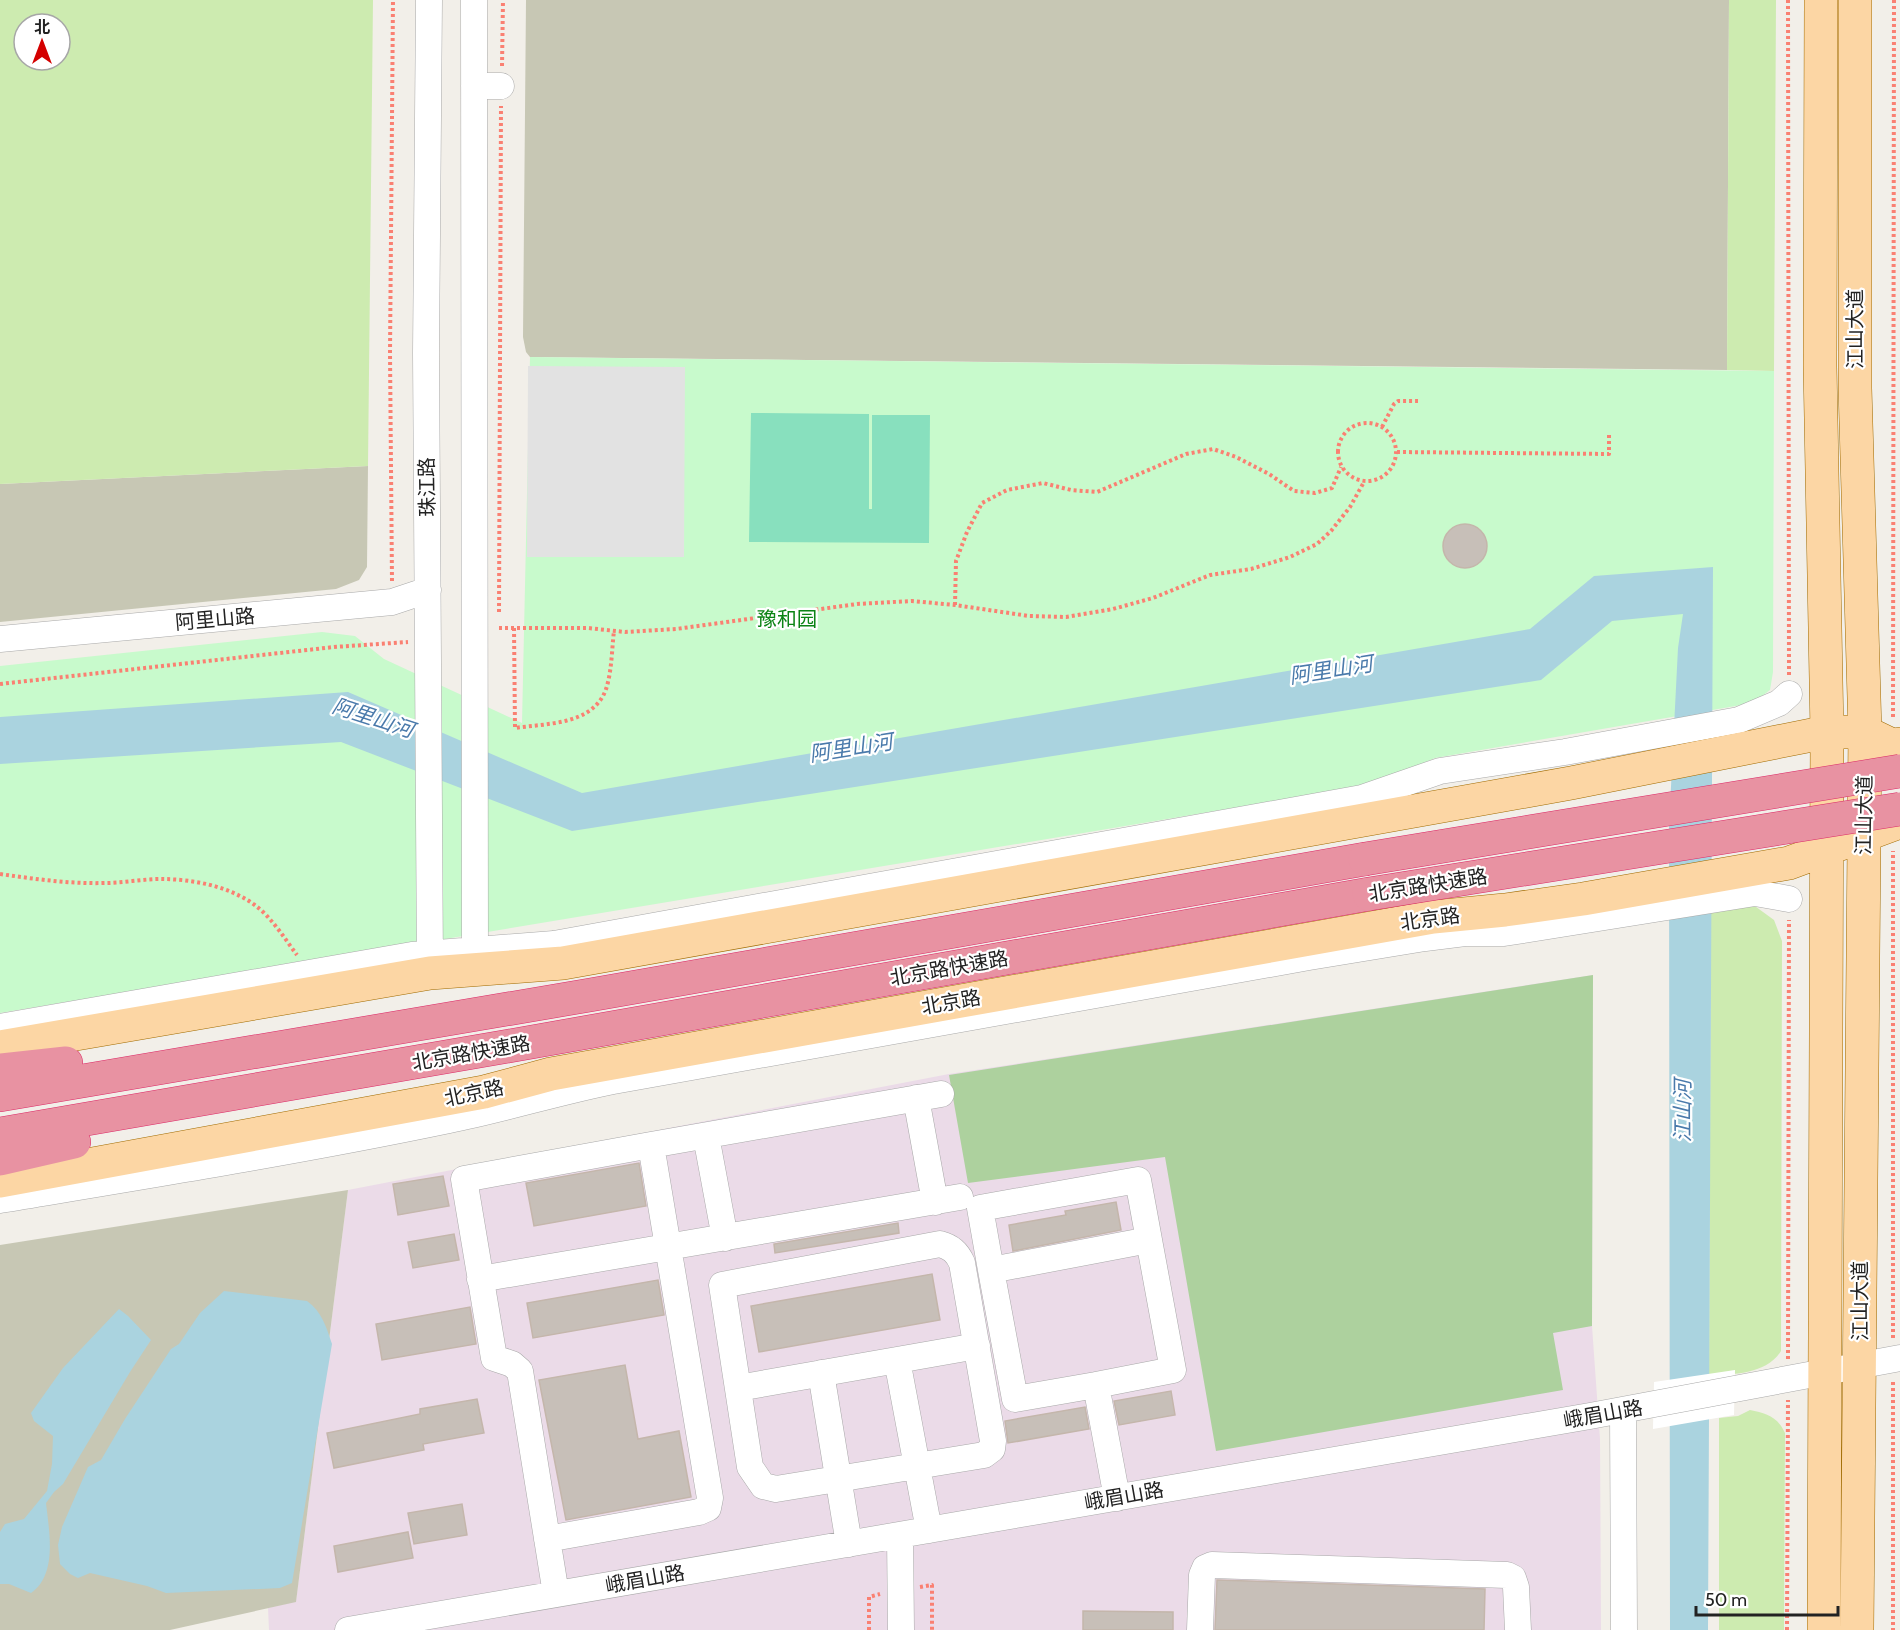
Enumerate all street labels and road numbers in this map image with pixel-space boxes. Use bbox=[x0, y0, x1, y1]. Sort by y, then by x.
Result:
street label: 江山大道 bbox=[1843, 289, 1867, 369]
street label: 珠江路 bbox=[414, 457, 440, 517]
street label: 阿里山路 bbox=[174, 604, 256, 634]
street label: 江山大道 bbox=[1851, 775, 1877, 855]
street label: 北京路快速路 bbox=[1367, 864, 1489, 906]
street label: 北京路 bbox=[1399, 903, 1461, 935]
street label: 北京路快速路 bbox=[888, 946, 1010, 990]
street label: 北京路 bbox=[919, 985, 983, 1019]
street label: 北京路快速路 bbox=[410, 1031, 532, 1075]
street label: 北京路 bbox=[442, 1075, 506, 1111]
street label: 江山大道 bbox=[1848, 1261, 1872, 1341]
street label: 峨眉山路 bbox=[1562, 1395, 1644, 1433]
street label: 峨眉山路 bbox=[1083, 1477, 1165, 1515]
street label: 峨眉山路 bbox=[604, 1560, 686, 1598]

